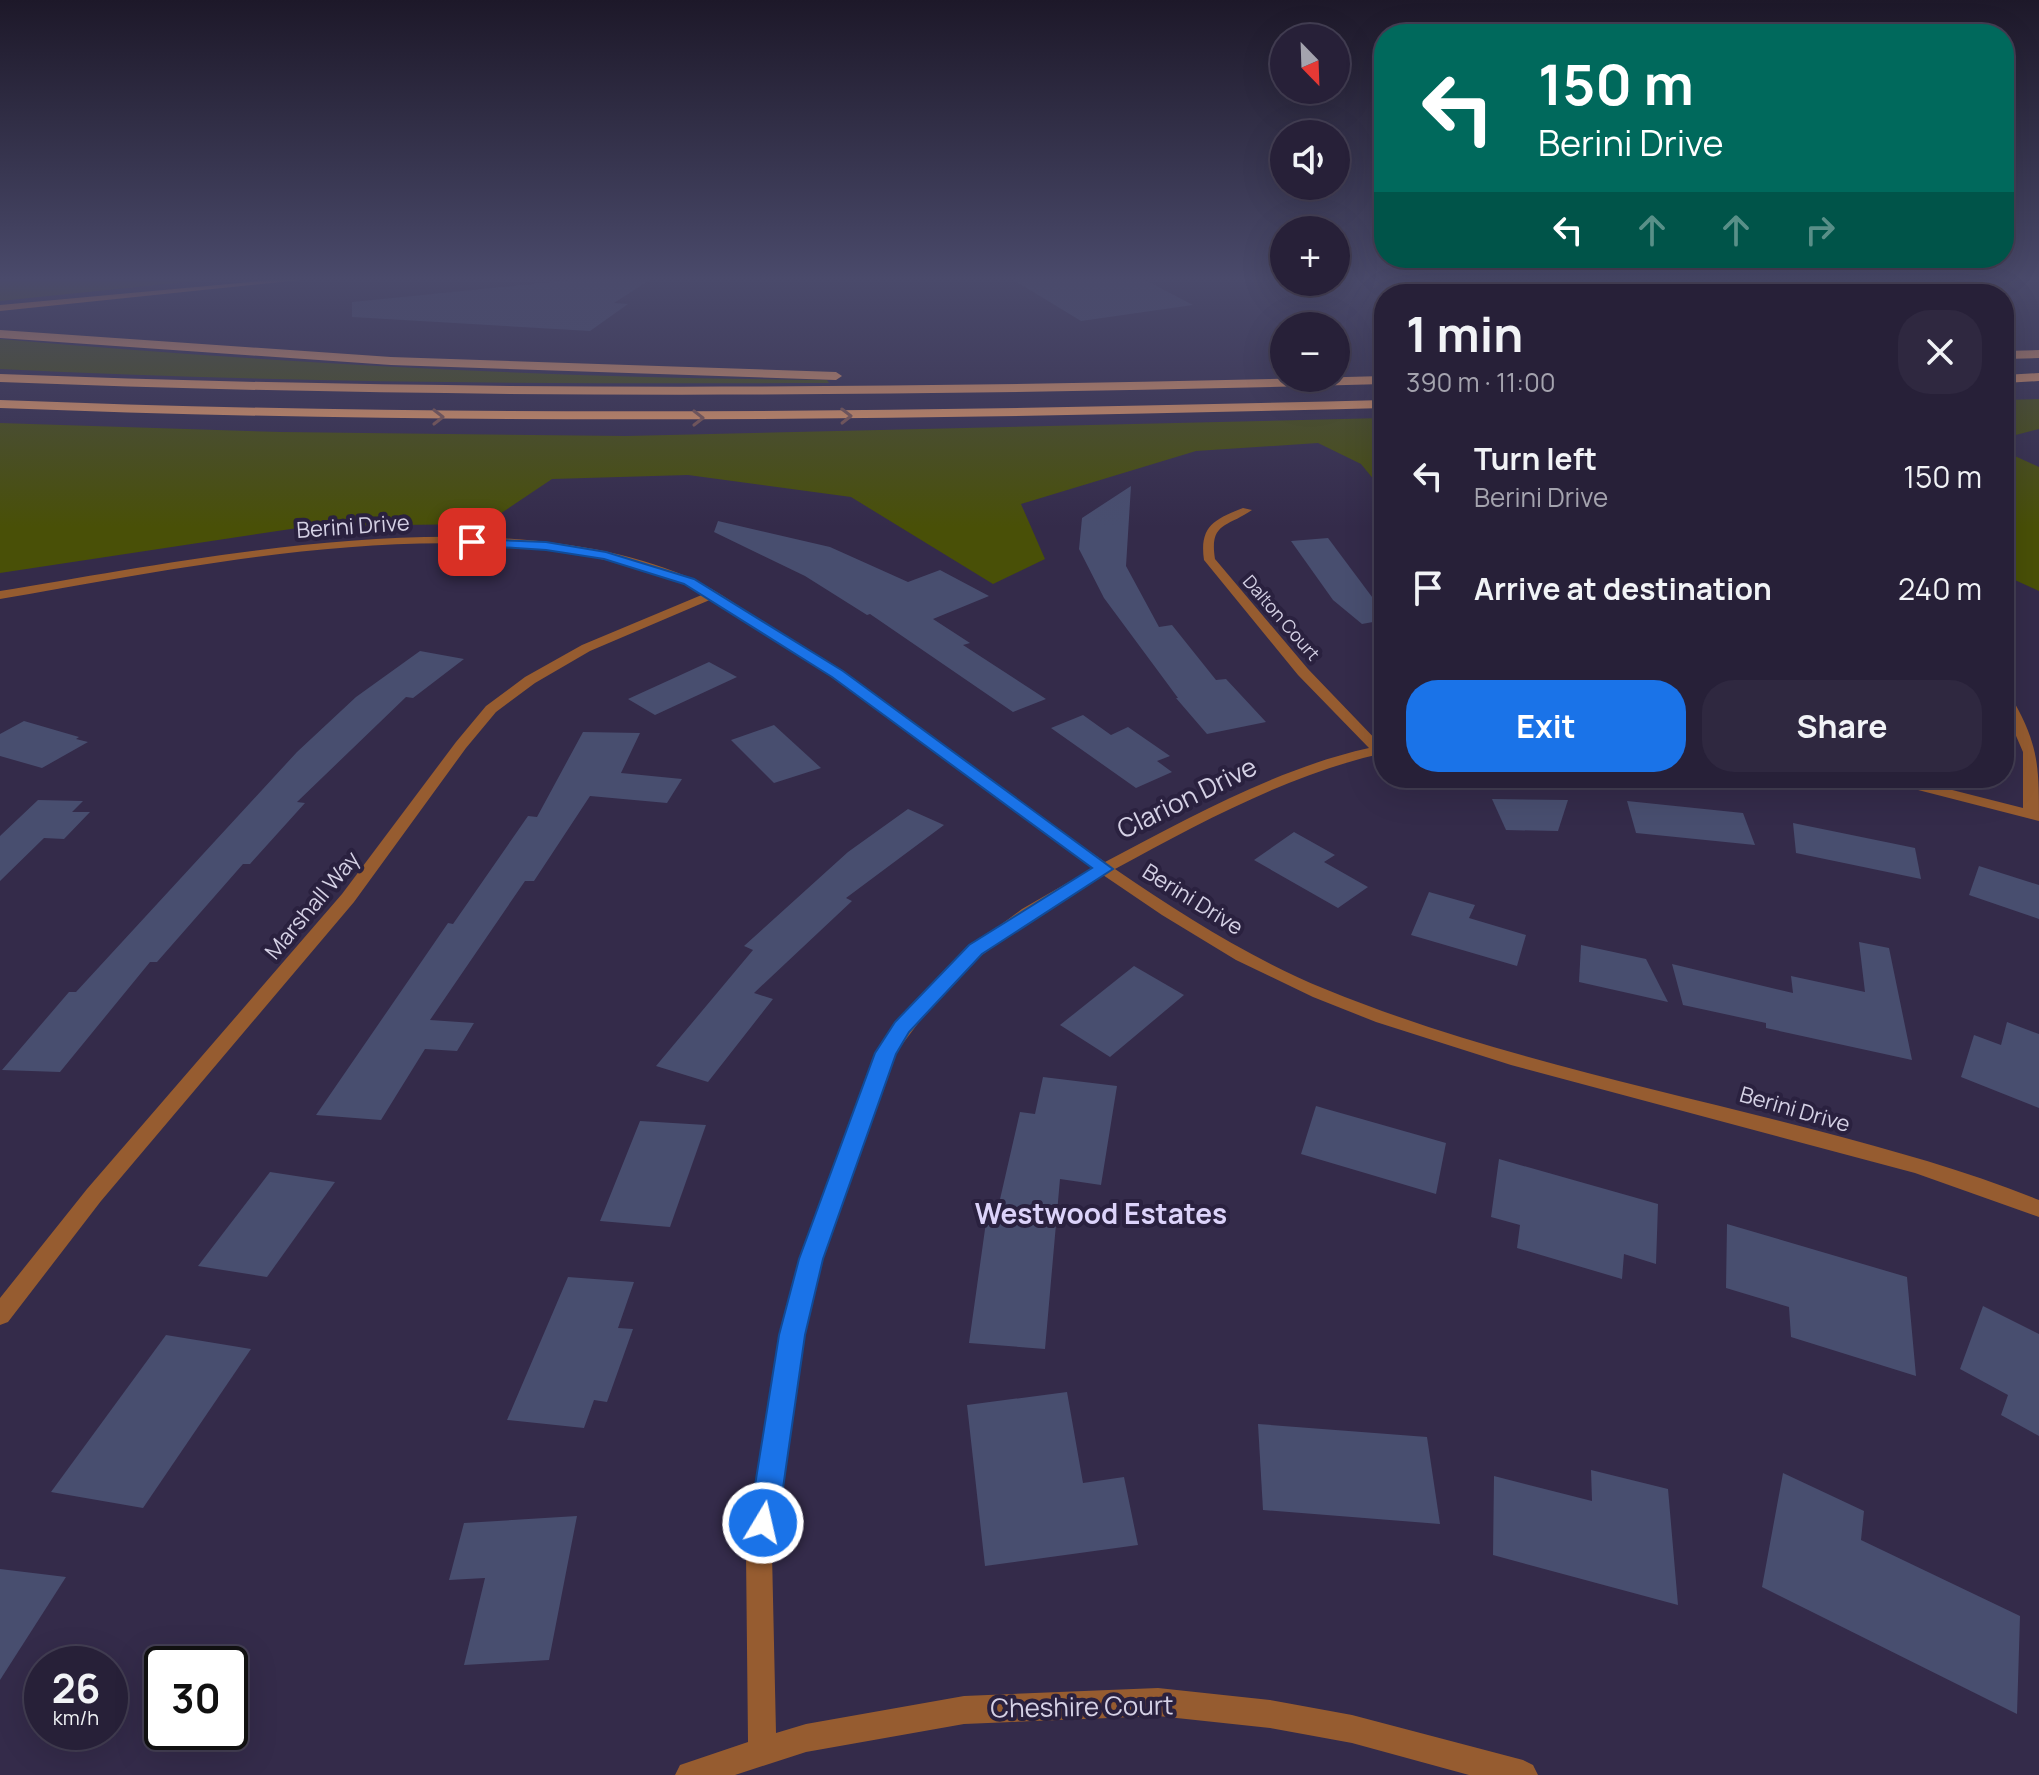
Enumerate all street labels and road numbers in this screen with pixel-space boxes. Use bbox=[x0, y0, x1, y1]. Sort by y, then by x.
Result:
street label: Berini Drive bbox=[295, 507, 411, 545]
street label: Dalton Court bbox=[1238, 569, 1326, 665]
street label: Clarion Drive bbox=[1111, 748, 1262, 846]
street label: Marshall Way bbox=[258, 844, 366, 965]
street label: Berini Drive bbox=[1137, 856, 1249, 942]
street label: Berini Drive bbox=[1736, 1079, 1854, 1139]
street label: Cheshire Court bbox=[990, 1686, 1174, 1726]

